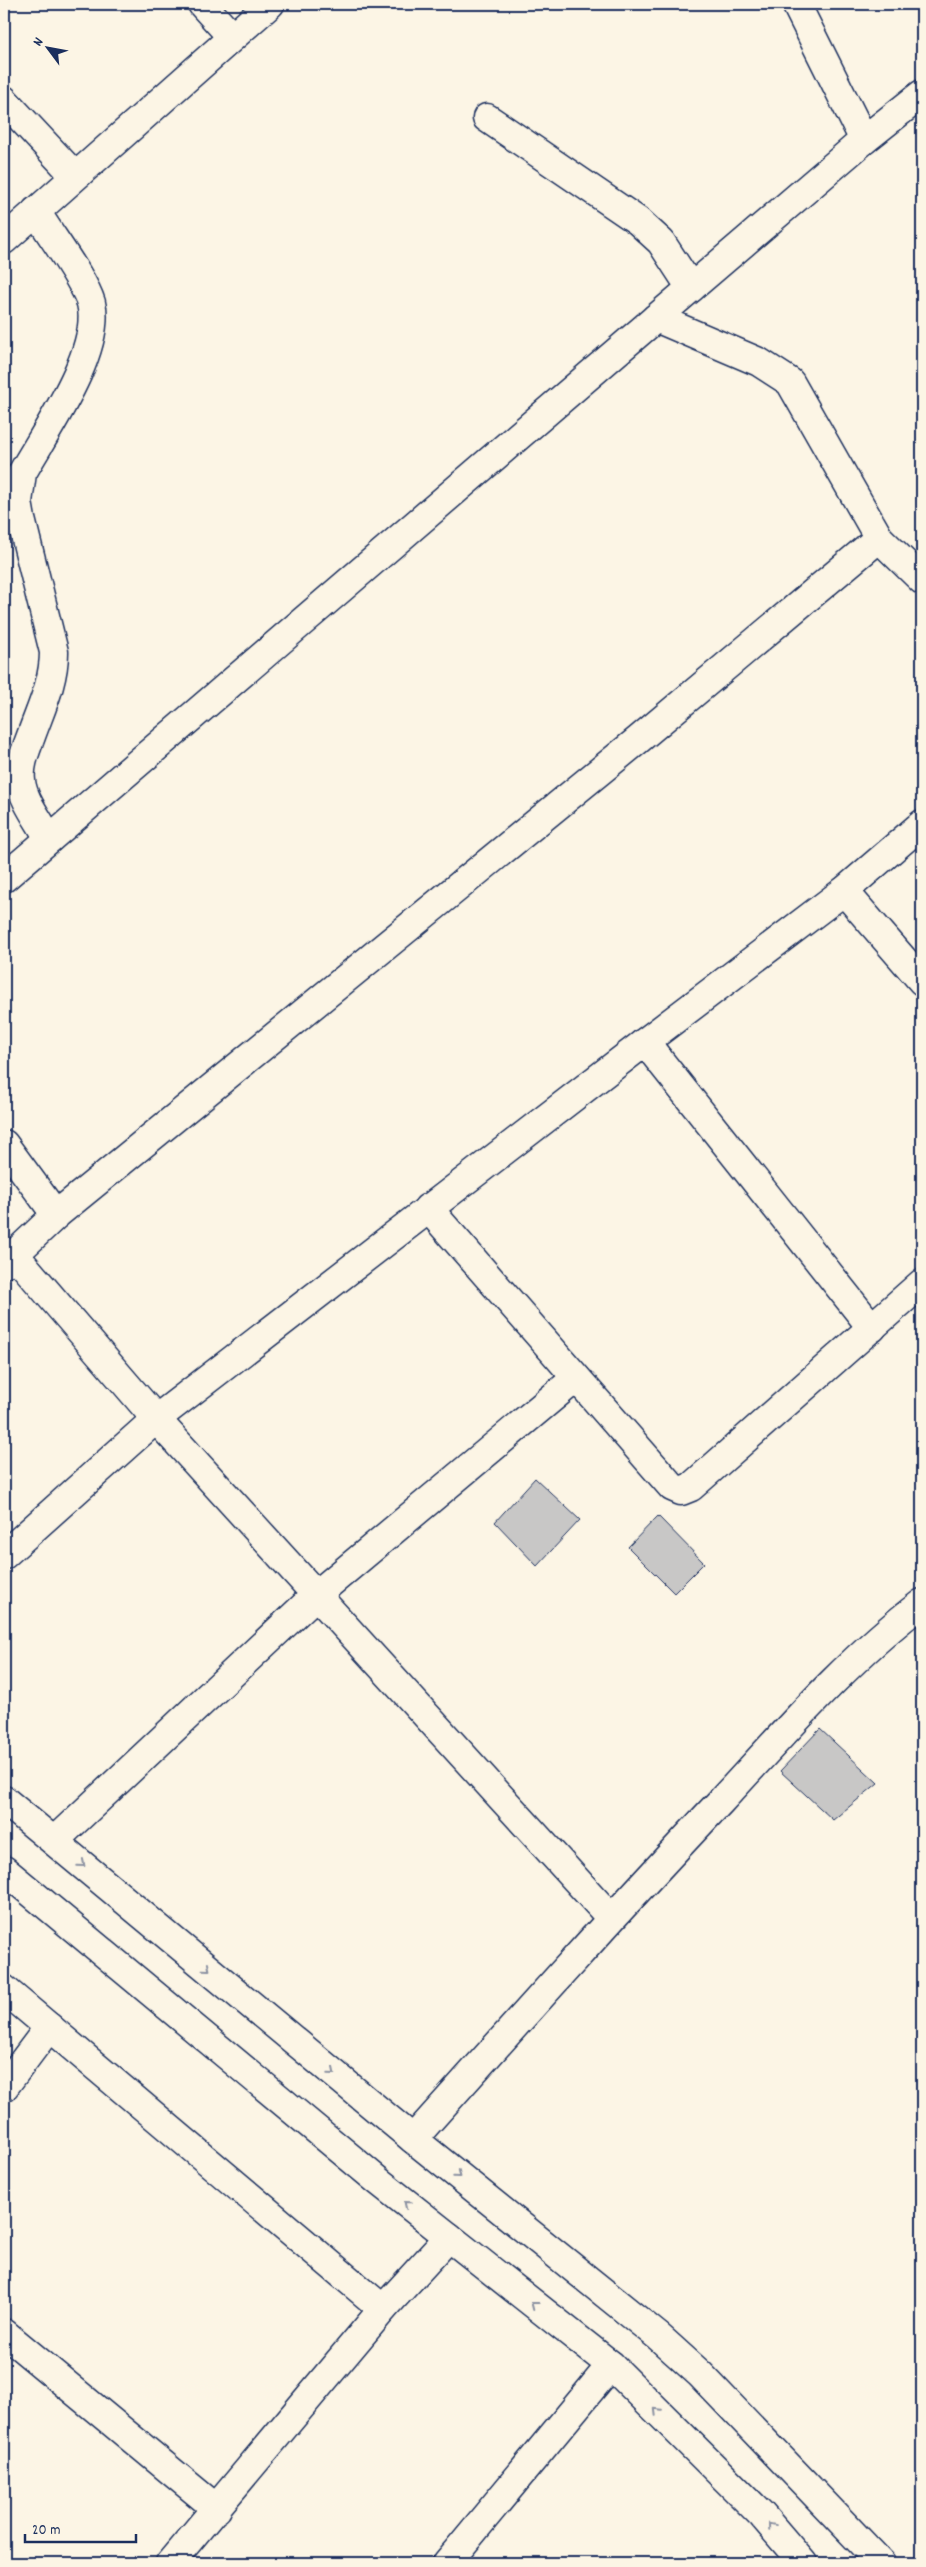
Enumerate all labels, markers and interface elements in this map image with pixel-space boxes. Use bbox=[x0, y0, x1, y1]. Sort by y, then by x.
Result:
north arrow bbox=[22, 22, 72, 72]
text: N bbox=[28, 34, 49, 50]
one-way arrow bbox=[76, 1859, 85, 1867]
one-way arrow bbox=[201, 1962, 210, 1971]
one-way arrow bbox=[327, 2066, 336, 2075]
one-way arrow bbox=[452, 2169, 461, 2177]
one-way arrow bbox=[404, 2201, 413, 2209]
one-way arrow bbox=[531, 2302, 540, 2310]
one-way arrow bbox=[654, 2407, 663, 2416]
scale bar bbox=[25, 2512, 136, 2544]
text: 20 m bbox=[32, 2520, 60, 2542]
one-way arrow bbox=[769, 2523, 777, 2532]

